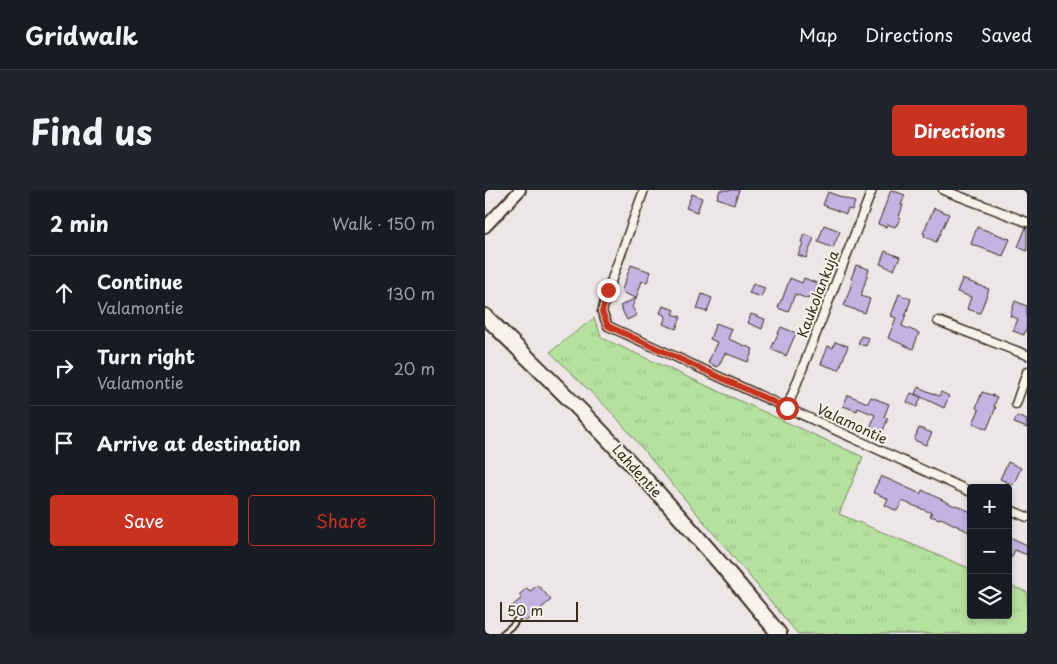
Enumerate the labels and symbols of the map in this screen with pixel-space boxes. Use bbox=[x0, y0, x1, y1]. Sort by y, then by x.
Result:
street label: Kaukolankuja bbox=[791, 247, 844, 341]
route end bbox=[597, 279, 620, 302]
route start bbox=[776, 397, 799, 420]
street label: Valamontie bbox=[813, 398, 891, 449]
street label: Lahdentie bbox=[608, 439, 667, 502]
scale bar bbox=[500, 599, 577, 622]

